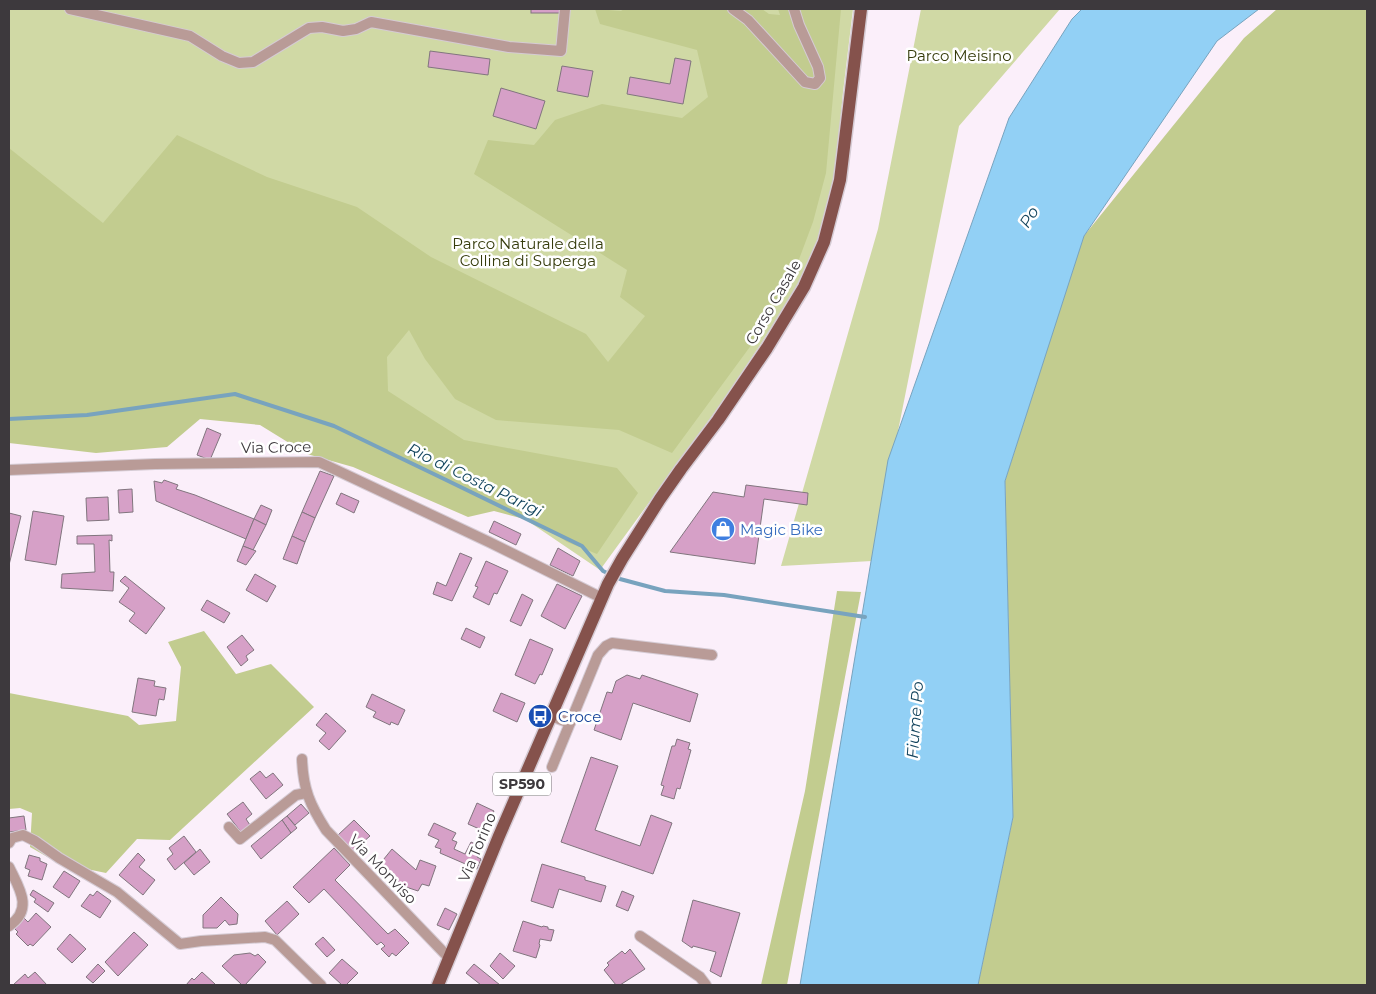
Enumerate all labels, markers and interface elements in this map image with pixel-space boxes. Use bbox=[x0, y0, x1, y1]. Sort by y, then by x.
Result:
park label: Parco Meisino bbox=[906, 46, 1012, 65]
water label: Po bbox=[1015, 203, 1043, 231]
park label: Parco Naturale della Collina di Superga bbox=[452, 234, 604, 270]
street label: Corso Casale bbox=[741, 256, 805, 348]
street label: Via Croce bbox=[241, 437, 311, 457]
water label: Rio di Costa Parigi bbox=[404, 439, 546, 521]
shop icon: Magic Bike bbox=[710, 516, 736, 542]
place label: Magic Bike bbox=[740, 520, 823, 539]
water label: Fiume Po bbox=[903, 681, 927, 759]
bus stop icon: Croce bbox=[527, 703, 553, 729]
place label: Croce bbox=[558, 707, 601, 726]
road number: SP590 bbox=[493, 772, 551, 796]
street label: Via Torino bbox=[454, 809, 500, 885]
street label: Via Monviso bbox=[345, 830, 421, 908]

